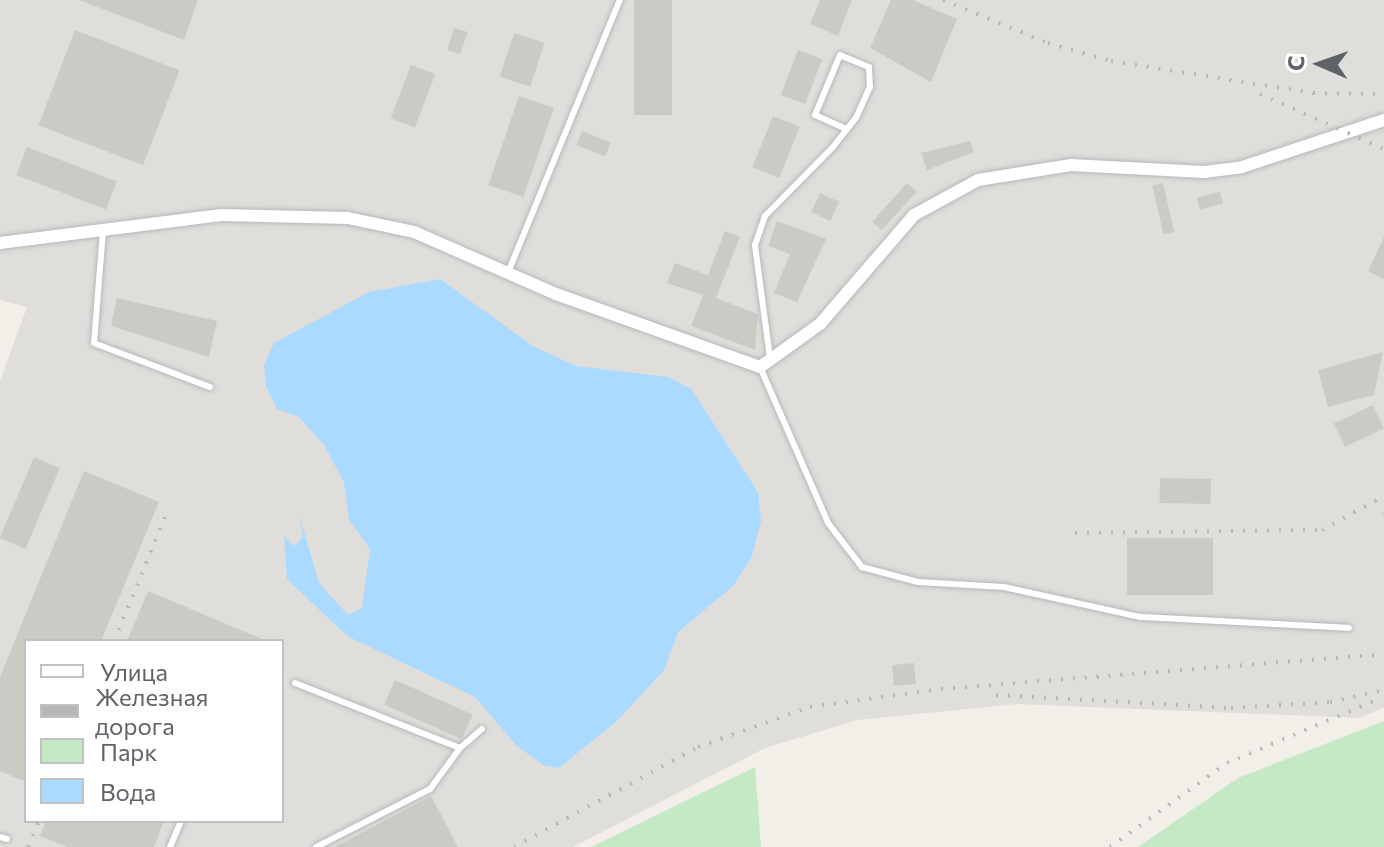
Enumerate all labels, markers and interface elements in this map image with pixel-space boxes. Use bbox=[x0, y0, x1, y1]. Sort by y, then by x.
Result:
north arrow bbox=[1280, 24, 1360, 104]
text: С bbox=[1282, 55, 1309, 71]
legend bbox=[24, 639, 284, 823]
text: Улица bbox=[100, 657, 168, 686]
text: Железная дорога bbox=[95, 682, 208, 740]
text: Парк bbox=[100, 737, 157, 766]
text: Вода bbox=[100, 777, 156, 806]

